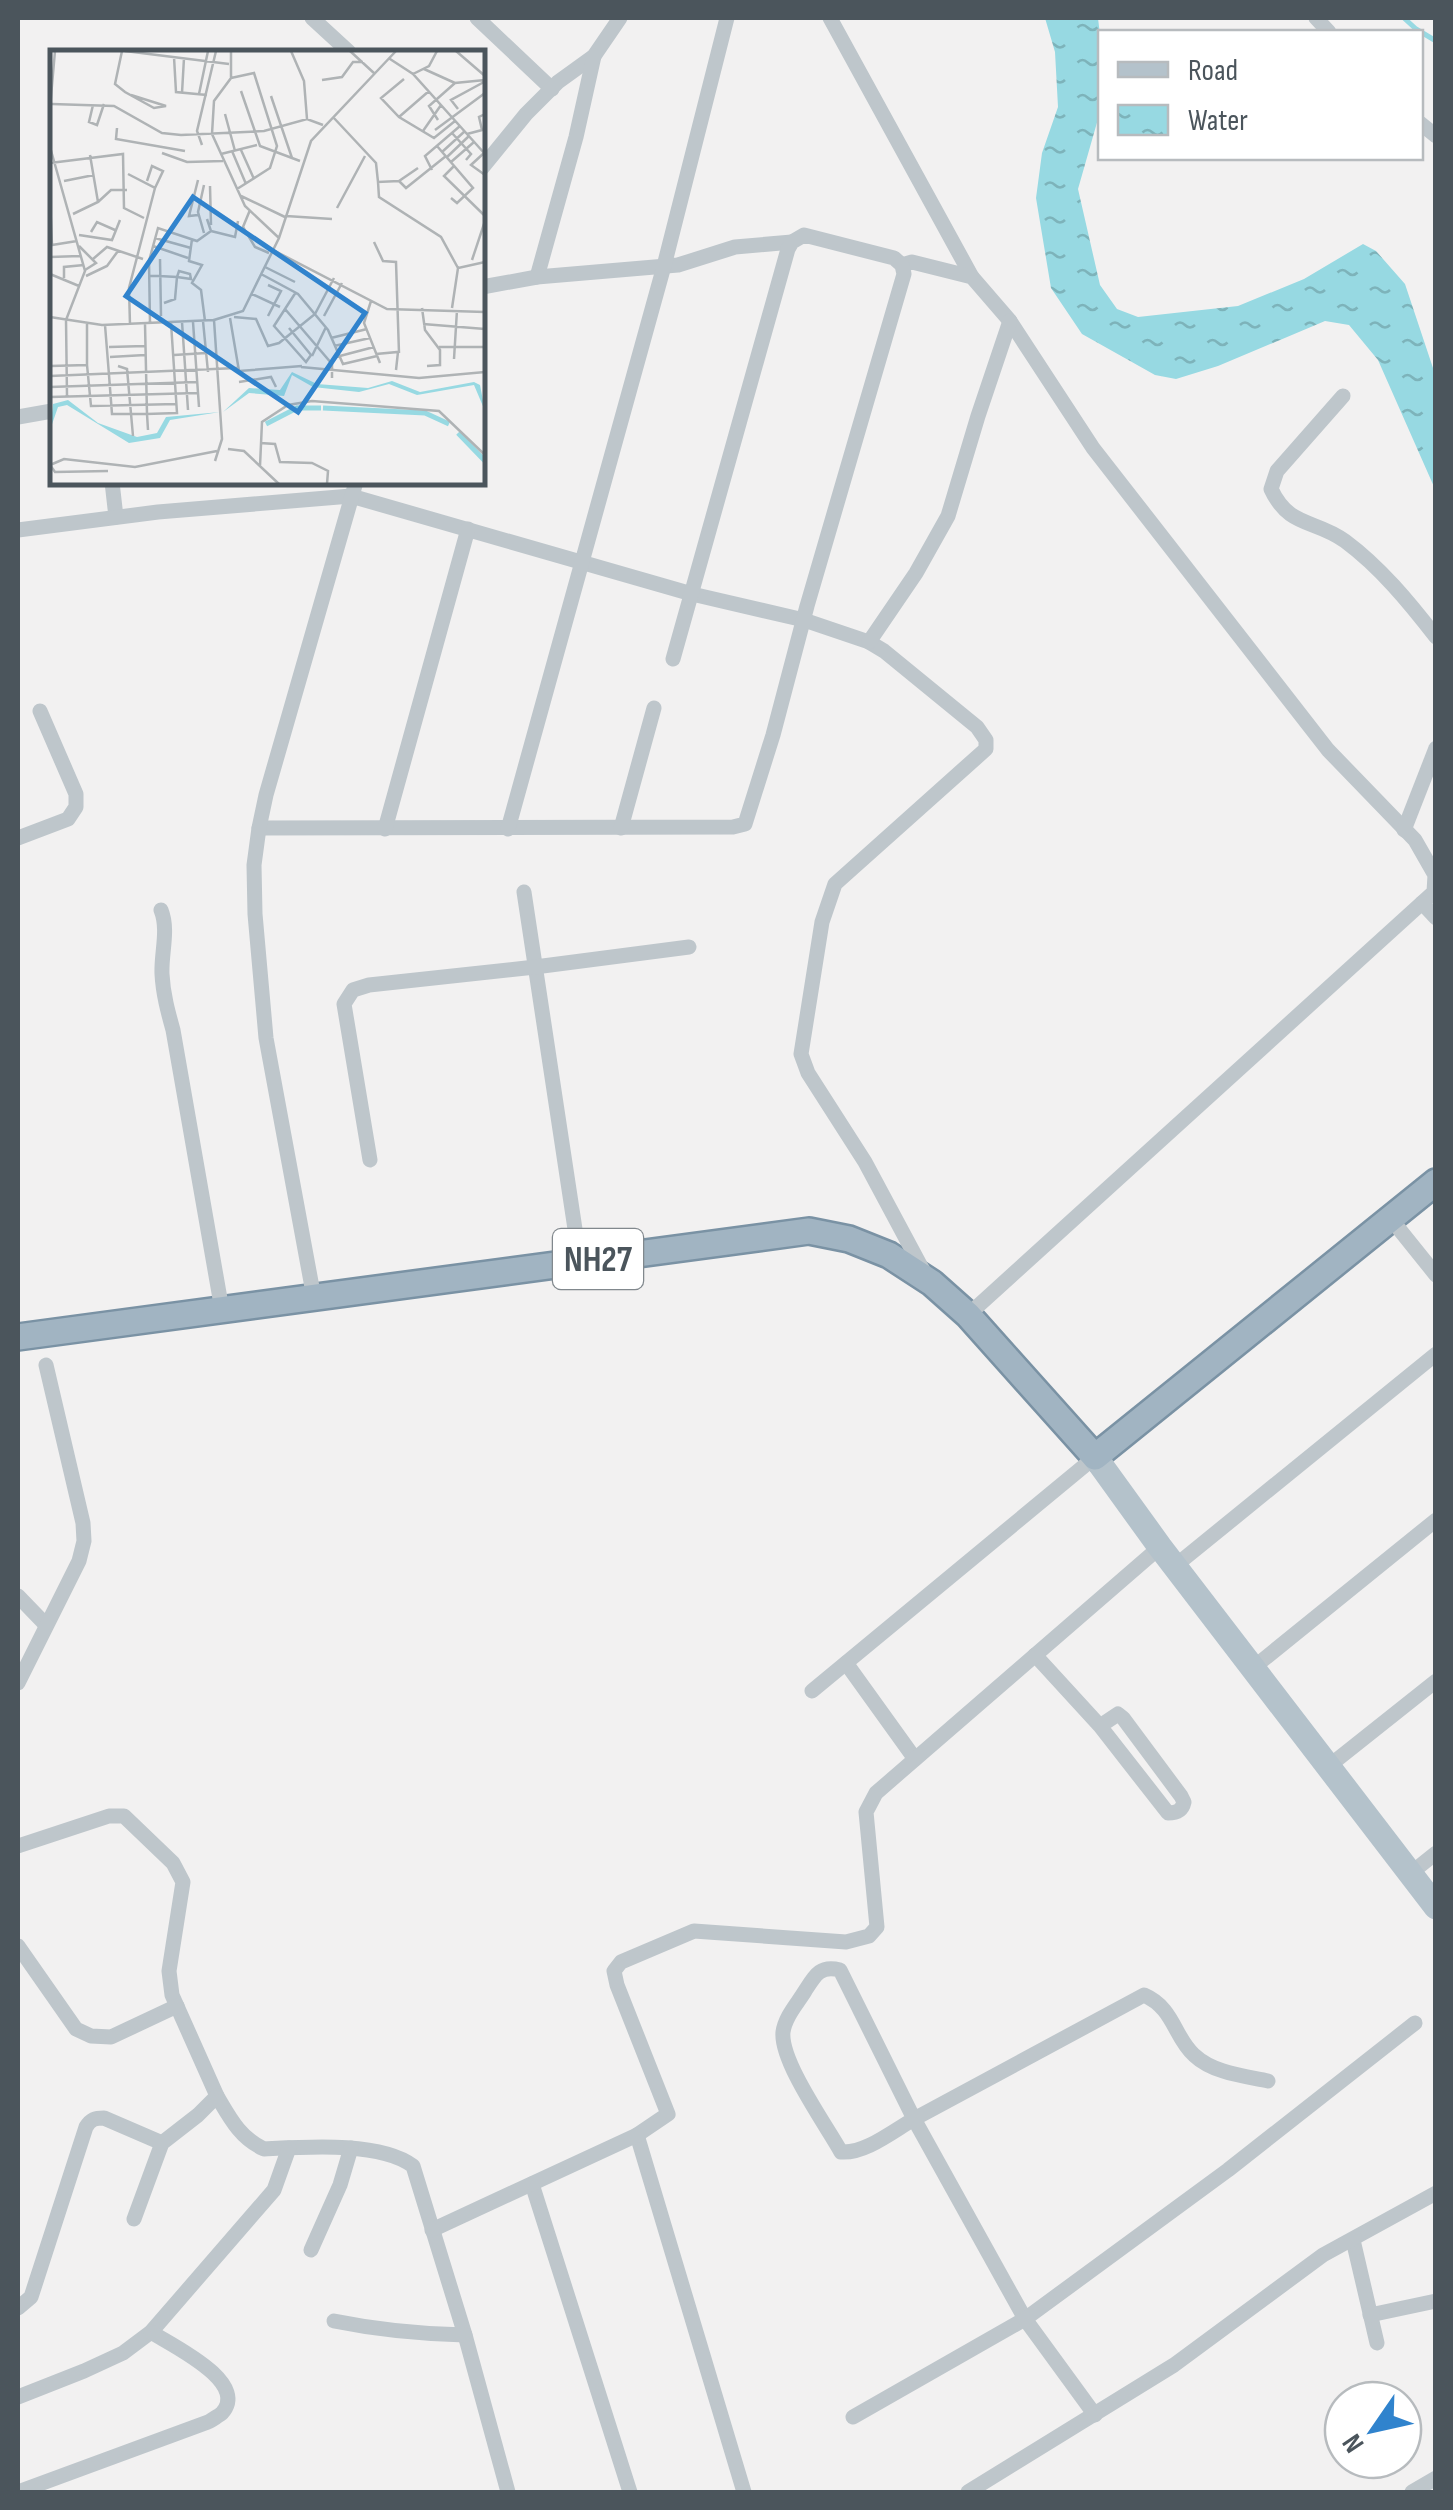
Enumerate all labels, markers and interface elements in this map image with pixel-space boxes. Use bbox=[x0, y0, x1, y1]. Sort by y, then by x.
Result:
legend bbox=[1098, 30, 1423, 160]
inset map bbox=[50, 50, 485, 485]
text: Road bbox=[1188, 53, 1238, 89]
text: Water bbox=[1188, 103, 1248, 139]
road number: NH27 bbox=[553, 1229, 643, 1289]
north arrow bbox=[1323, 2380, 1423, 2480]
text: N bbox=[1336, 2428, 1371, 2459]

